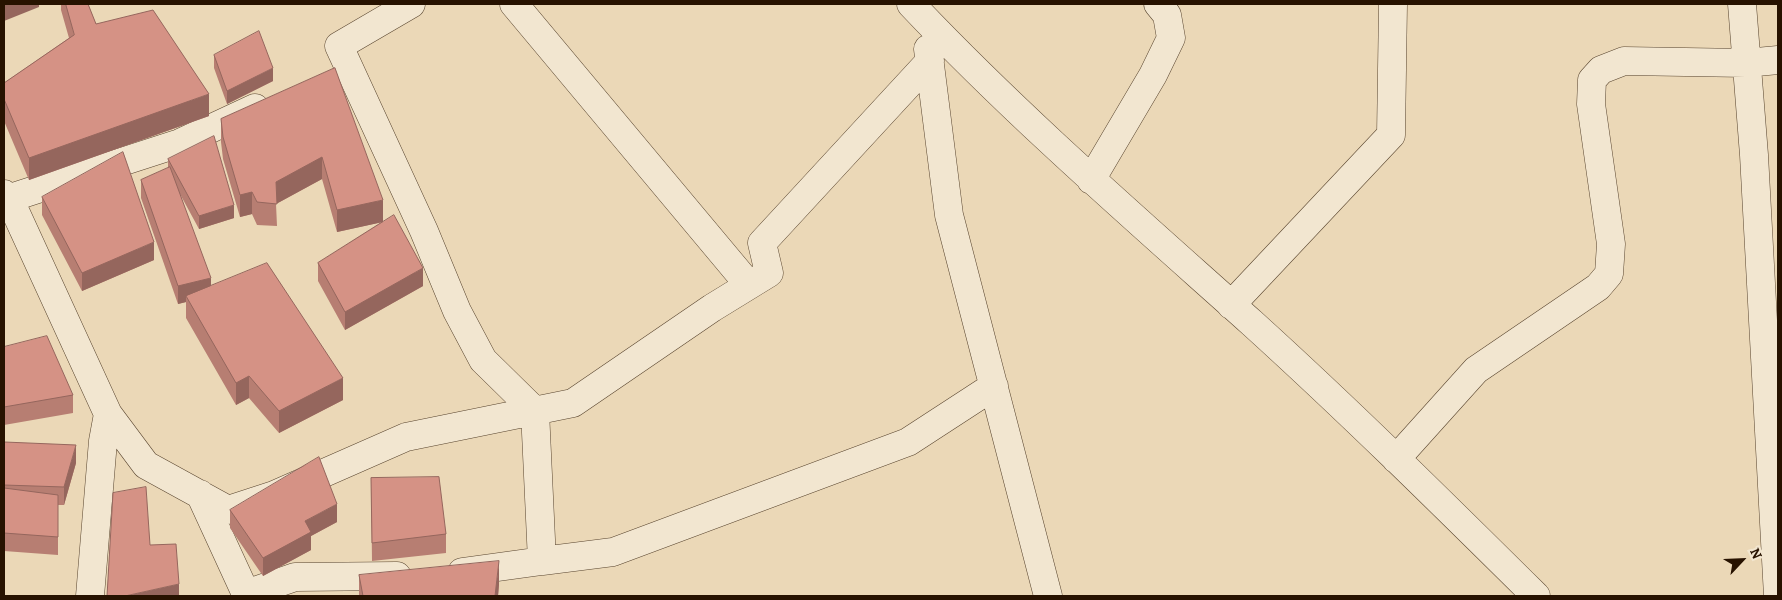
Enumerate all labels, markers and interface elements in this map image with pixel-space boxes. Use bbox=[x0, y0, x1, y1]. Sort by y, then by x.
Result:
north arrow bbox=[1717, 535, 1767, 585]
text: N bbox=[1745, 545, 1767, 562]

